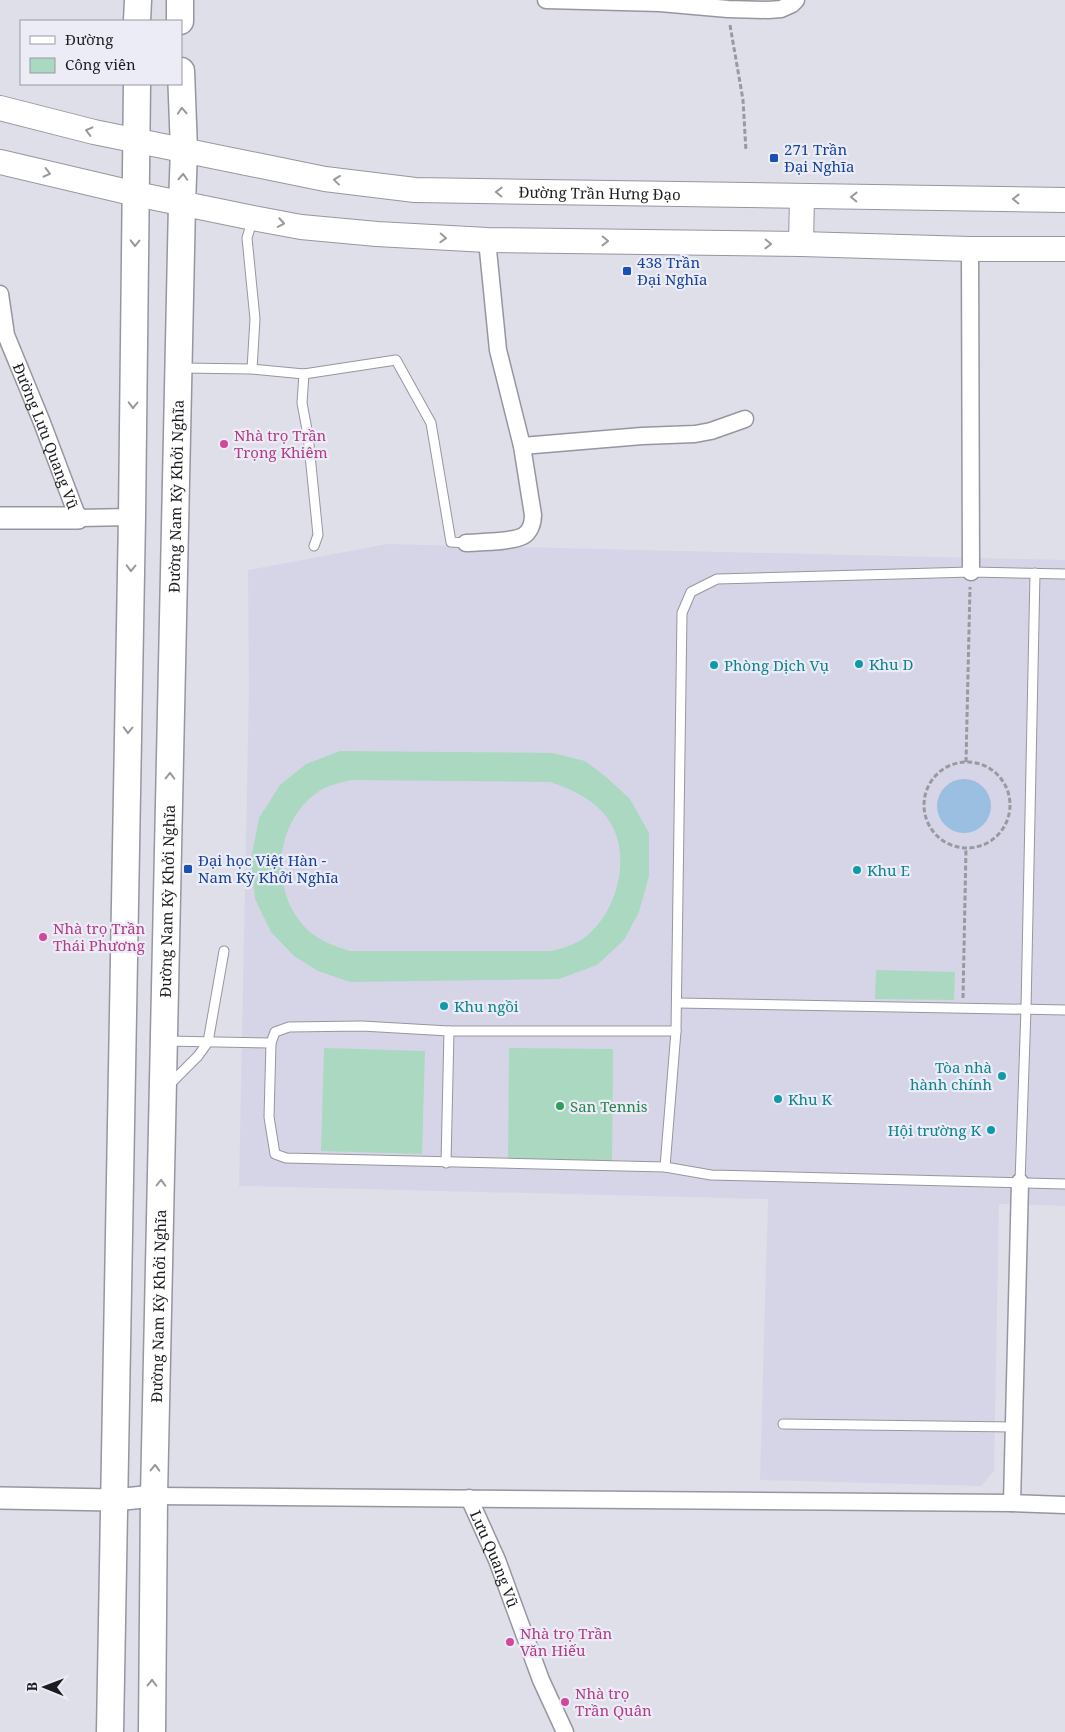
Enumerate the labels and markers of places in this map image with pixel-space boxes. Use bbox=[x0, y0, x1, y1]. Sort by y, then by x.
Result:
place label: 271 Trần Đại Nghĩa bbox=[784, 139, 854, 176]
marker: 271 Trần Đại Nghĩa bbox=[768, 152, 780, 164]
place label: 438 Trần Đại Nghĩa bbox=[637, 252, 707, 289]
marker: 438 Trần Đại Nghĩa bbox=[621, 265, 633, 277]
place label: Nhà trọ Trần Trọng Khiêm bbox=[234, 425, 328, 462]
marker: Nhà trọ Trần Trọng Khiêm bbox=[218, 438, 230, 450]
place label: Khu D bbox=[869, 654, 913, 674]
place label: Phòng Dịch Vụ bbox=[724, 655, 830, 675]
marker: Khu D bbox=[853, 658, 865, 670]
marker: Phòng Dịch Vụ bbox=[708, 659, 720, 671]
place label: Đại học Việt Hàn - Nam Kỳ Khởi Nghĩa bbox=[198, 850, 339, 887]
place label: Khu E bbox=[867, 860, 910, 880]
marker: Đại học Việt Hàn - Nam Kỳ Khởi Nghĩa bbox=[182, 863, 194, 875]
marker: Khu E bbox=[851, 864, 863, 876]
place label: Nhà trọ Trần Thái Phương bbox=[53, 918, 146, 955]
marker: Nhà trọ Trần Thái Phương bbox=[37, 931, 49, 943]
place label: Khu ngồi bbox=[454, 996, 519, 1016]
marker: Khu ngồi bbox=[438, 1000, 450, 1012]
place label: Tòa nhà hành chính bbox=[910, 1057, 992, 1094]
marker: Tòa nhà hành chính bbox=[996, 1070, 1008, 1082]
place label: Khu K bbox=[788, 1089, 832, 1109]
marker: Khu K bbox=[772, 1093, 784, 1105]
place label: San Tennis bbox=[570, 1096, 648, 1116]
marker: San Tennis bbox=[554, 1100, 566, 1112]
place label: Hội trường K bbox=[888, 1120, 981, 1140]
marker: Hội trường K bbox=[985, 1124, 997, 1136]
place label: Nhà trọ Trần Văn Hiếu bbox=[520, 1623, 613, 1660]
marker: Nhà trọ Trần Văn Hiếu bbox=[504, 1636, 516, 1648]
place label: Nhà trọ Trần Quân bbox=[575, 1683, 652, 1720]
marker: Nhà trọ Trần Quân bbox=[559, 1696, 571, 1708]

